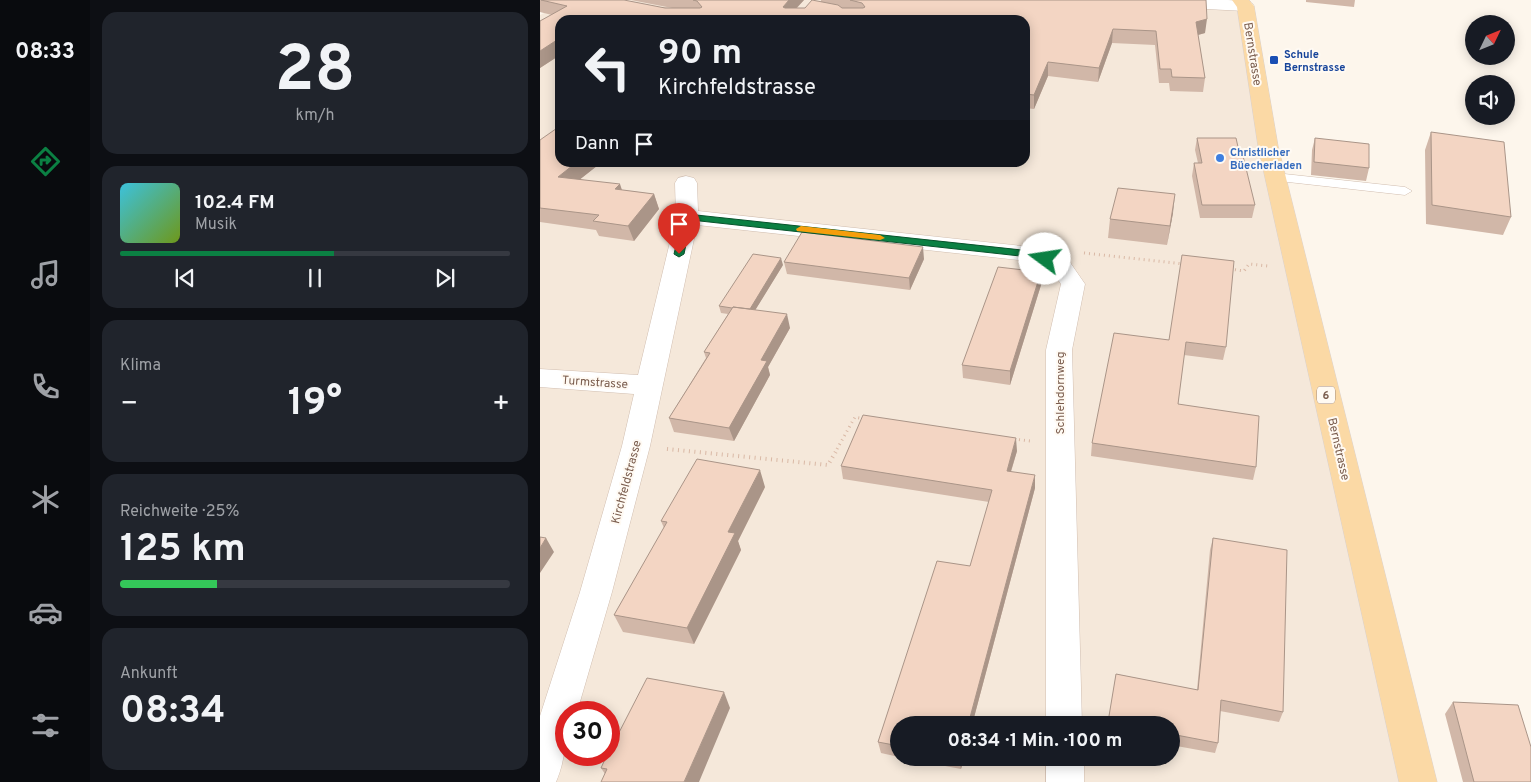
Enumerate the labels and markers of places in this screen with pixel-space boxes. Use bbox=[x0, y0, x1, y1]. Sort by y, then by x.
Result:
place label: Schule Bernstrasse bbox=[1284, 48, 1345, 75]
marker: Schule Bernstrasse bbox=[1268, 54, 1280, 66]
place label: Christlicher Büecherladen bbox=[1230, 146, 1302, 173]
marker: Christlicher Büecherladen bbox=[1214, 152, 1226, 164]
pin bbox=[658, 203, 700, 254]

